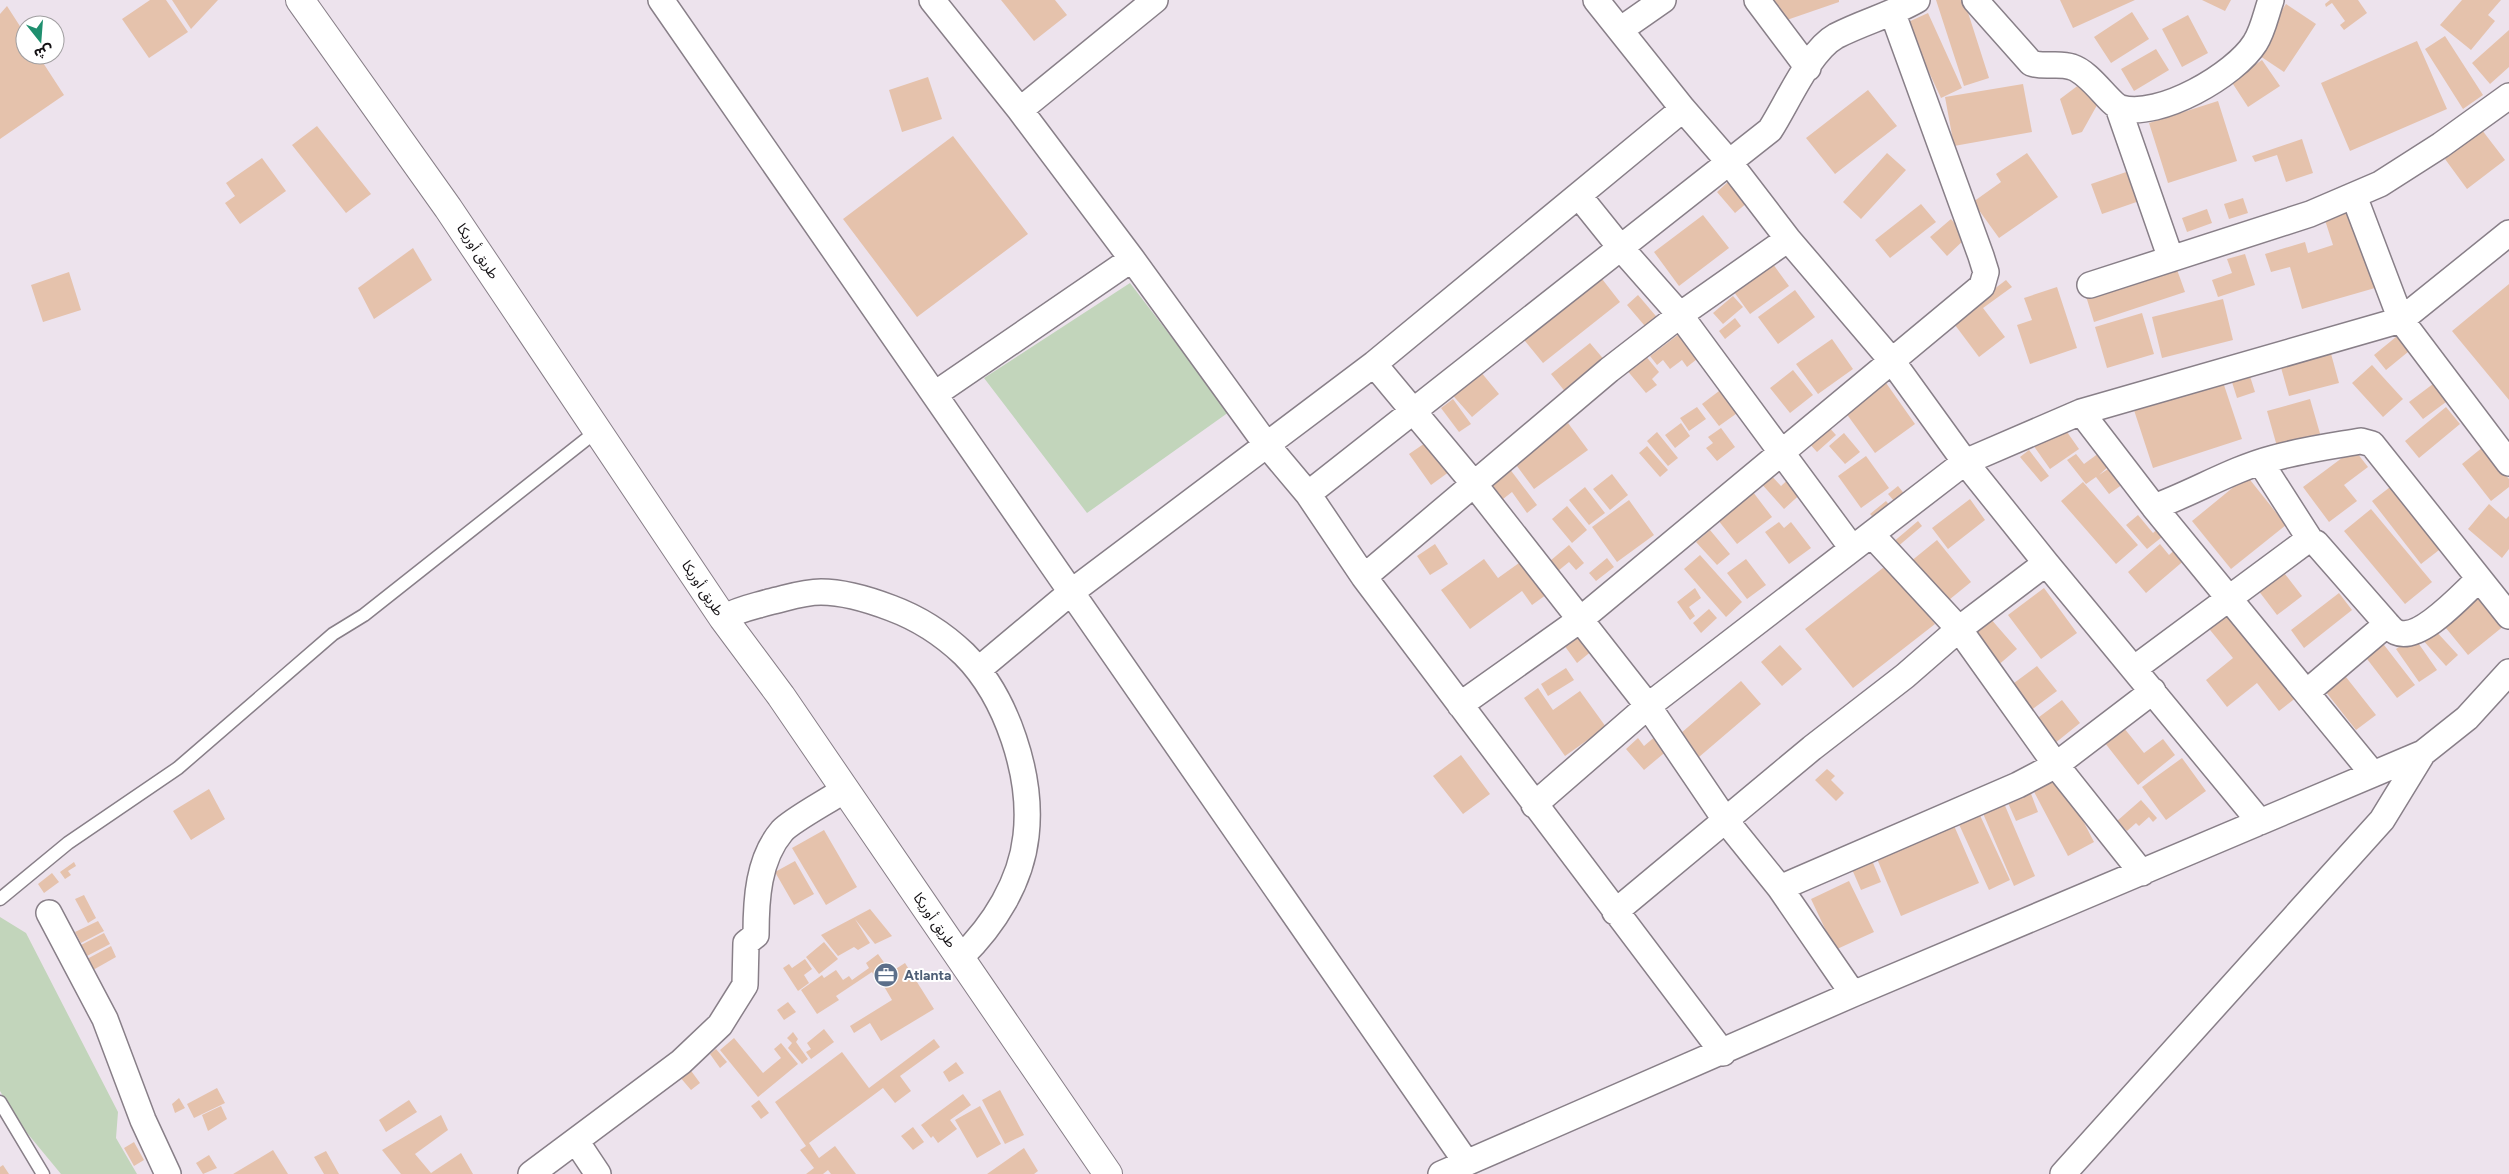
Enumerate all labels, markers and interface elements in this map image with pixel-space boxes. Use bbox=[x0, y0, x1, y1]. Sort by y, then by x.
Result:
north arrow bbox=[15, 15, 65, 65]
text: ش bbox=[32, 41, 55, 63]
street label: طريق أوريكا bbox=[452, 220, 503, 283]
street label: طريق أوريكا bbox=[677, 557, 728, 620]
street label: طريق أوريكا bbox=[909, 889, 960, 952]
office icon: Atlanta bbox=[873, 962, 899, 988]
place label: Atlanta bbox=[904, 967, 951, 984]

